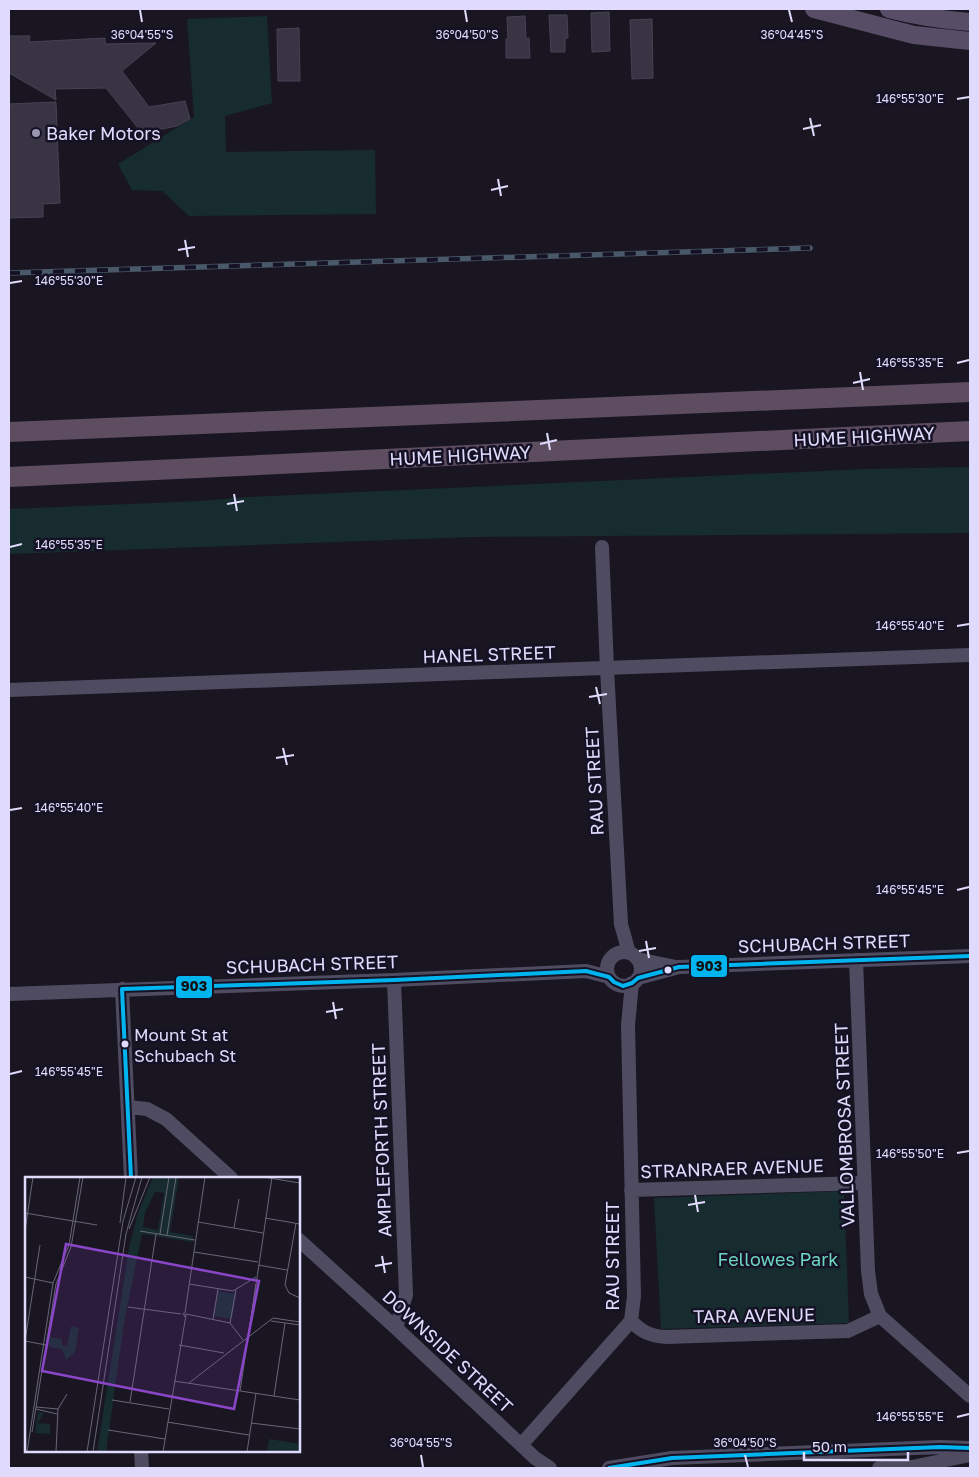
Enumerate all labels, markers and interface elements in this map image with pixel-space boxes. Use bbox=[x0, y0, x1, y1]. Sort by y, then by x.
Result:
text: 36°04'55"S bbox=[111, 27, 174, 42]
text: 36°04'50"S bbox=[435, 27, 499, 42]
text: 36°04'45"S bbox=[760, 27, 824, 42]
text: 146°55'30"E bbox=[876, 91, 944, 106]
place label: Baker Motors bbox=[46, 122, 161, 144]
marker: Baker Motors bbox=[30, 127, 42, 139]
text: 146°55'30"E bbox=[35, 273, 103, 288]
text: 146°55'35"E bbox=[876, 355, 944, 370]
street label: HUME HIGHWAY bbox=[793, 421, 936, 451]
street label: HUME HIGHWAY bbox=[389, 440, 532, 470]
text: 146°55'35"E bbox=[35, 537, 103, 552]
text: 146°55'40"E bbox=[876, 618, 944, 633]
street label: HANEL STREET bbox=[422, 641, 556, 667]
street label: RAU STREET bbox=[580, 726, 608, 836]
text: 146°55'40"E bbox=[35, 800, 103, 815]
text: 146°55'45"E bbox=[876, 882, 944, 897]
street label: SCHUBACH STREET bbox=[737, 929, 911, 957]
street label: SCHUBACH STREET bbox=[225, 950, 399, 978]
line badge: 903 bbox=[690, 954, 728, 978]
text: 903 bbox=[696, 957, 722, 974]
unlabelled marker bbox=[663, 965, 673, 975]
line badge: 903 bbox=[175, 975, 213, 999]
text: 903 bbox=[181, 977, 207, 994]
street label: VALLOMBROSA STREET bbox=[829, 1022, 859, 1228]
place label: Mount St at Schubach St bbox=[134, 1024, 236, 1066]
marker: Mount St at Schubach St bbox=[120, 1039, 130, 1049]
street label: AMPLEFORTH STREET bbox=[367, 1043, 395, 1237]
text: 146°55'45"E bbox=[35, 1064, 103, 1079]
text: 146°55'50"E bbox=[876, 1146, 944, 1161]
street label: STRANRAER AVENUE bbox=[640, 1154, 824, 1182]
inset map bbox=[25, 1177, 300, 1452]
street label: RAU STREET bbox=[601, 1201, 623, 1311]
park label: Fellowes Park bbox=[718, 1248, 838, 1270]
street label: DOWNSIDE STREET bbox=[378, 1285, 518, 1417]
street label: TARA AVENUE bbox=[693, 1303, 815, 1327]
text: 146°55'55"E bbox=[876, 1409, 944, 1424]
scale bar bbox=[804, 1430, 908, 1462]
text: 36°04'55"S bbox=[390, 1435, 453, 1450]
text: 36°04'50"S bbox=[713, 1435, 777, 1450]
text: 50 m bbox=[812, 1437, 847, 1455]

